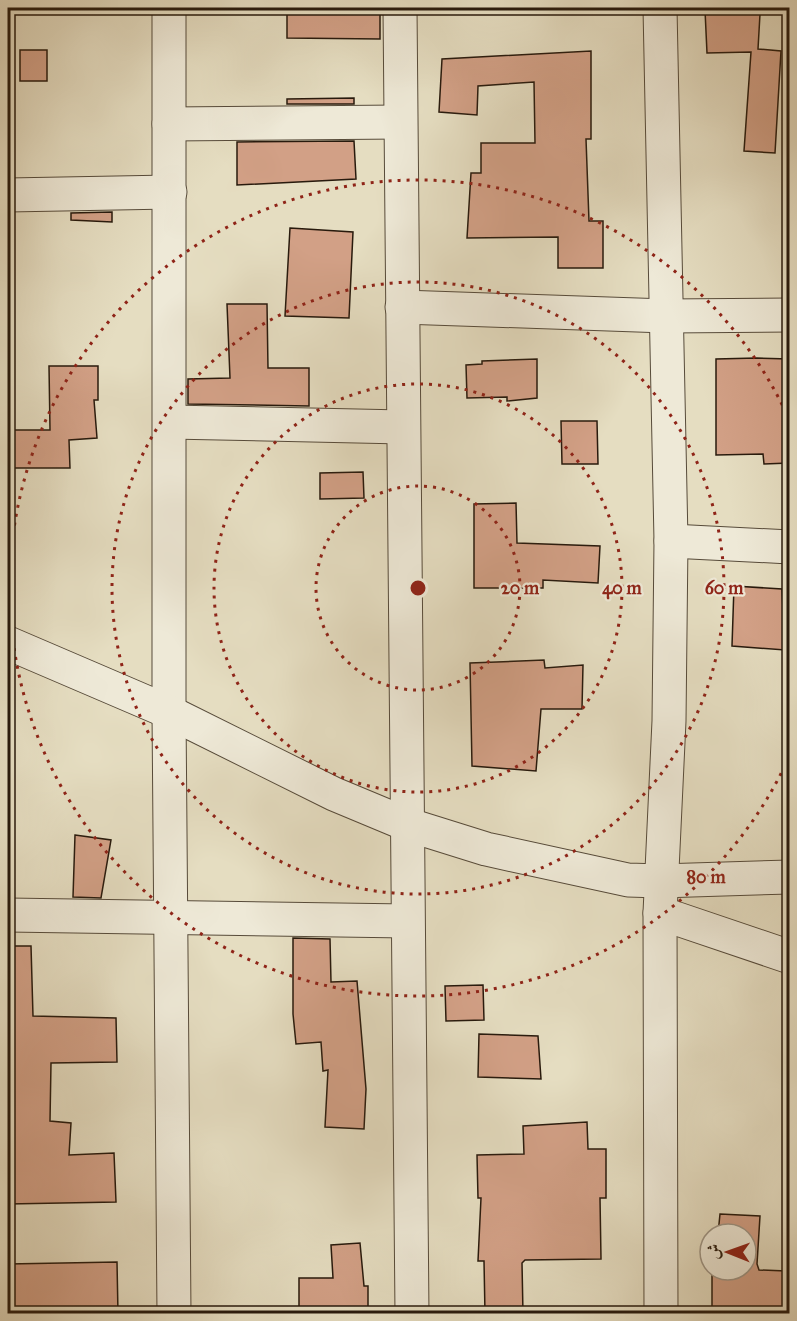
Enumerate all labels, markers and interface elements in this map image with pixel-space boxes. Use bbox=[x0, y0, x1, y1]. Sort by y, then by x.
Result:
text: 20 m bbox=[501, 577, 540, 599]
text: 40 m bbox=[602, 577, 643, 600]
text: 60 m bbox=[705, 577, 744, 599]
centre of rings bbox=[408, 578, 428, 598]
text: 80 m bbox=[686, 866, 726, 888]
north arrow bbox=[698, 1222, 758, 1282]
text: ش bbox=[704, 1244, 723, 1260]

